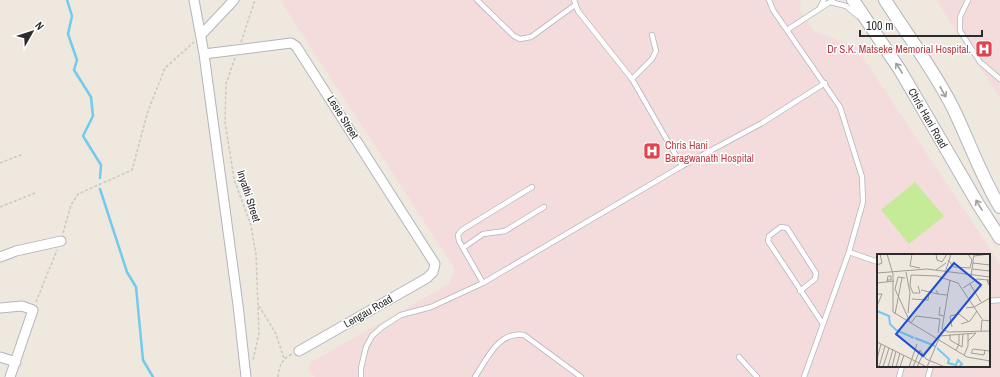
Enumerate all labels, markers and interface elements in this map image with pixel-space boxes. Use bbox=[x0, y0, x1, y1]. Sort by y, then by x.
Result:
north arrow bbox=[12, 12, 52, 52]
scale bar bbox=[860, 12, 982, 38]
text: 100 m bbox=[866, 18, 893, 34]
text: N bbox=[32, 19, 47, 33]
hospital icon: Dr S.K. Matseke Memorial Hospital. bbox=[974, 39, 994, 59]
place label: Dr S.K. Matseke Memorial Hospital. bbox=[827, 42, 971, 56]
one-way arrow bbox=[895, 63, 903, 74]
street label: Chris Hani Road bbox=[905, 85, 951, 151]
one-way arrow bbox=[940, 86, 948, 98]
street label: Lesie Street bbox=[324, 93, 362, 142]
place label: Chris Hani Baragwanath Hospital bbox=[665, 138, 754, 165]
hospital icon: Chris Hani Baragwanath Hospital bbox=[642, 141, 662, 161]
street label: Inyathi Street bbox=[234, 168, 264, 224]
one-way arrow bbox=[975, 200, 983, 211]
inset map bbox=[877, 254, 990, 367]
street label: Lengau Road bbox=[341, 291, 395, 331]

